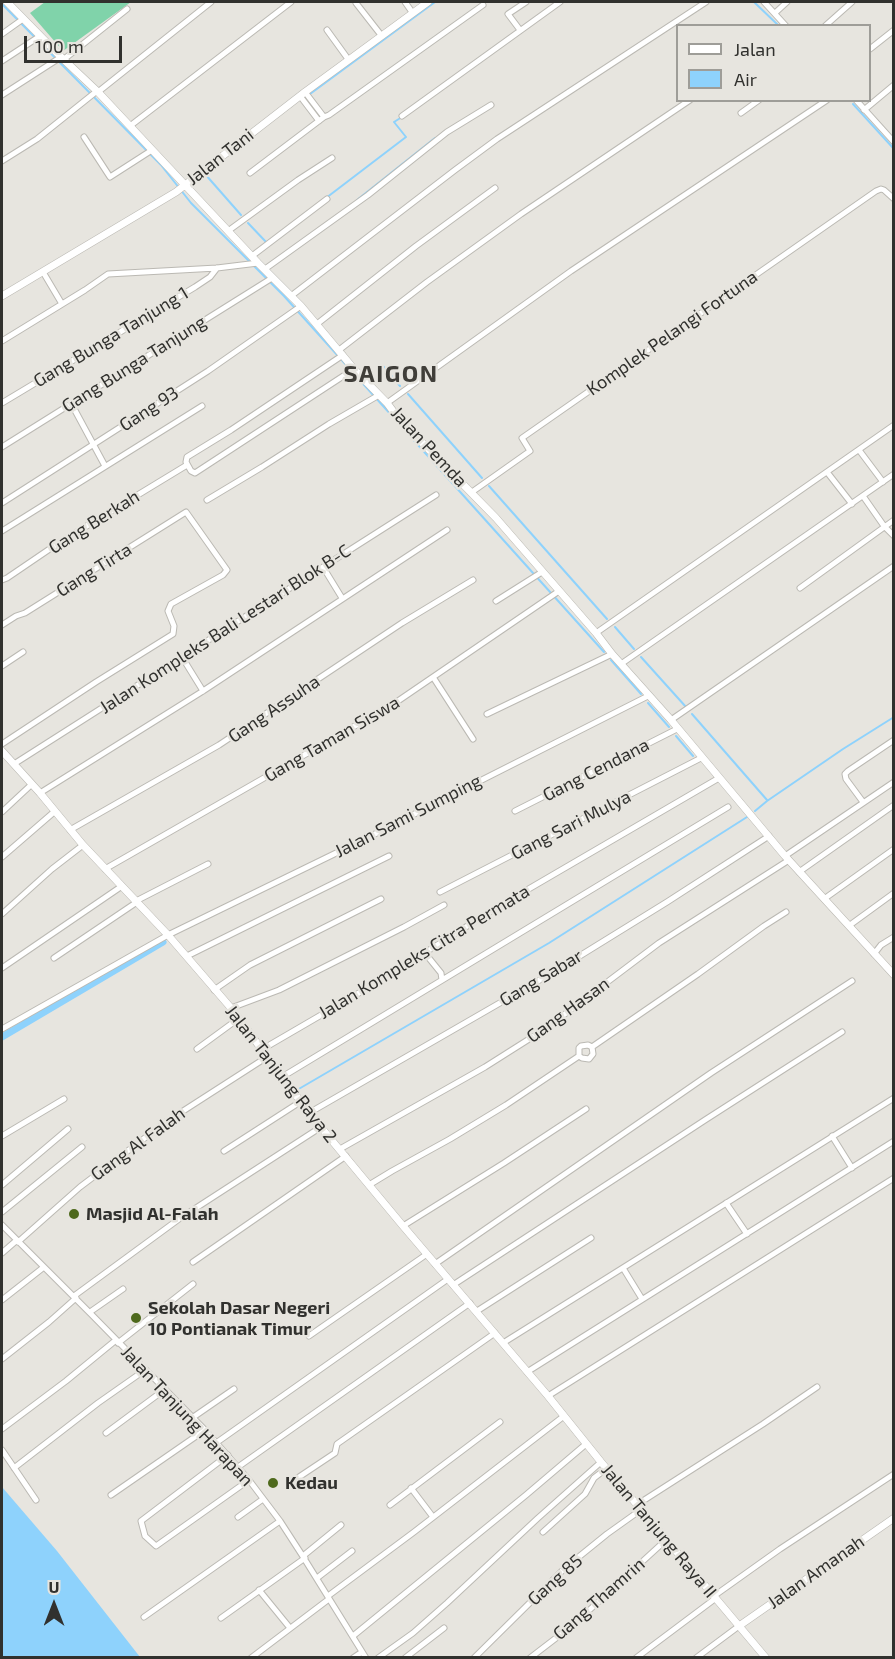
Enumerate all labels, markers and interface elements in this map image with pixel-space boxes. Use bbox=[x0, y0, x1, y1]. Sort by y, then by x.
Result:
scale bar bbox=[27, 24, 124, 62]
legend bbox=[676, 24, 871, 102]
text: 100 m bbox=[35, 35, 84, 57]
text: Jalan bbox=[734, 38, 776, 60]
text: Air bbox=[734, 68, 757, 90]
street label: Jalan Tani bbox=[182, 124, 258, 190]
street label: Komplek Pelangi Fortuna bbox=[582, 266, 762, 400]
street label: Gang Bunga Tanjung 1 bbox=[30, 282, 192, 392]
street label: Gang Bunga Tanjung bbox=[58, 311, 210, 417]
district label: SAIGON bbox=[343, 360, 439, 388]
street label: Gang 93 bbox=[115, 382, 183, 436]
street label: Jalan Pemda bbox=[386, 402, 472, 492]
street label: Gang Berkah bbox=[44, 485, 144, 559]
street label: Gang Tirta bbox=[52, 538, 136, 602]
street label: Jalan Kompleks Bali Lestari Blok B-C bbox=[96, 540, 354, 718]
street label: Gang Assuha bbox=[224, 670, 324, 748]
street label: Gang Taman Siswa bbox=[260, 691, 404, 787]
street label: Gang Cendana bbox=[539, 734, 653, 806]
street label: Jalan Sami Sumping bbox=[331, 770, 485, 862]
street label: Gang Sari Mulya bbox=[507, 785, 635, 865]
street label: Jalan Kompleks Citra Permata bbox=[315, 880, 533, 1024]
street label: Gang Sabar bbox=[496, 945, 586, 1011]
street label: Gang Hasan bbox=[522, 973, 614, 1047]
street label: Jalan Tanjung Raya 2 bbox=[221, 1001, 341, 1147]
street label: Gang Al Falah bbox=[87, 1103, 189, 1185]
place label: Masjid Al-Falah bbox=[86, 1203, 219, 1225]
marker: Masjid Al-Falah bbox=[67, 1207, 81, 1221]
place label: Sekolah Dasar Negeri 10 Pontianak Timur bbox=[148, 1297, 330, 1340]
marker: Sekolah Dasar Negeri 10 Pontianak Timur bbox=[129, 1311, 143, 1325]
street label: Jalan Tanjung Harapan bbox=[116, 1341, 258, 1491]
street label: Jalan Tanjung Raya II bbox=[597, 1460, 721, 1602]
place label: Kedau bbox=[285, 1472, 338, 1494]
marker: Kedau bbox=[266, 1476, 280, 1490]
street label: Jalan Amanah bbox=[763, 1531, 869, 1613]
street label: Gang 85 bbox=[523, 1550, 587, 1610]
street label: Gang Thamrin bbox=[549, 1553, 649, 1645]
north arrow bbox=[24, 1575, 84, 1635]
text: U bbox=[49, 1577, 59, 1596]

